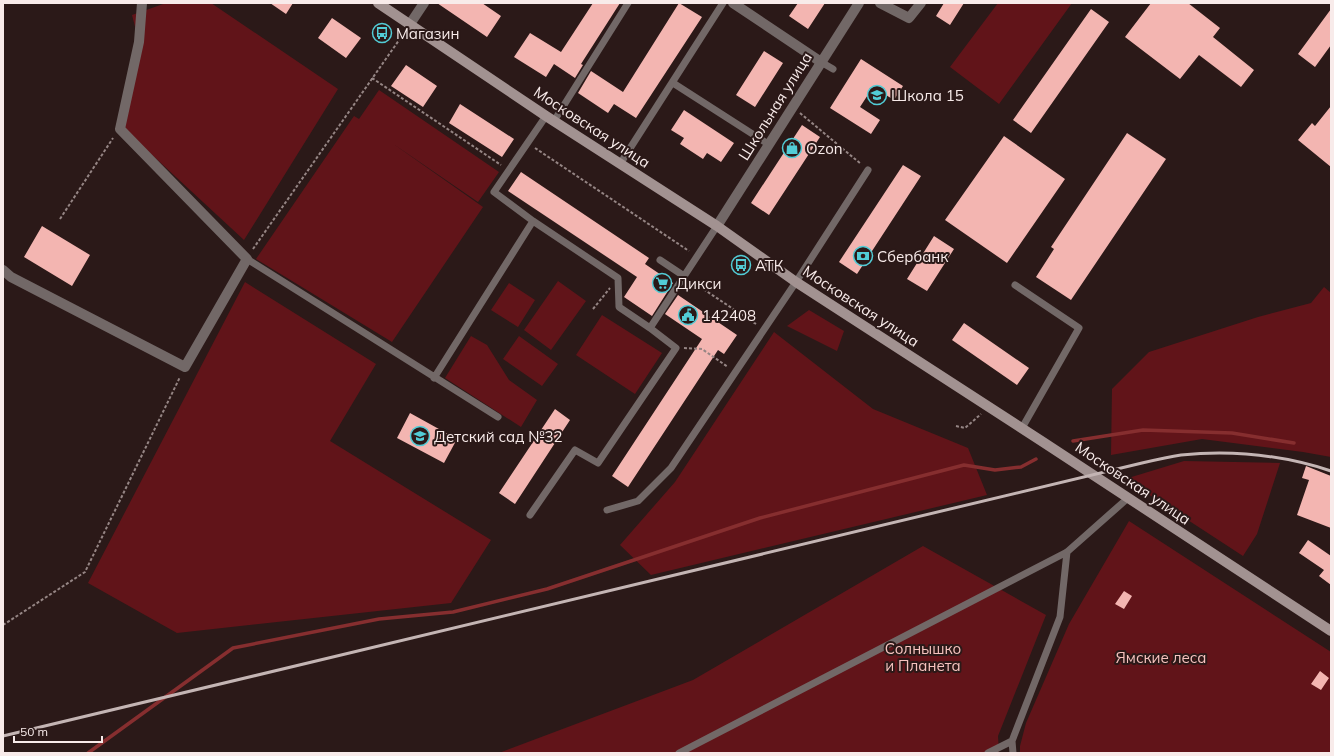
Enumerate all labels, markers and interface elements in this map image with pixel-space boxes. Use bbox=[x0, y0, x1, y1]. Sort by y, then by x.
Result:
bus stop icon: Магазин bbox=[371, 22, 393, 44]
place label: Магазин bbox=[396, 24, 459, 43]
street label: Школьная улица bbox=[734, 48, 816, 164]
street label: Московская улица bbox=[530, 82, 654, 172]
school or university icon: Школа 15 bbox=[866, 84, 888, 106]
place label: Школа 15 bbox=[891, 86, 964, 105]
shop icon: Ozon bbox=[781, 137, 803, 159]
place label: Ozon bbox=[806, 139, 843, 158]
bank icon: Сбербанк bbox=[852, 245, 874, 267]
place label: Сбербанк bbox=[877, 247, 949, 266]
bus stop icon: АТК bbox=[730, 254, 752, 276]
place label: АТК bbox=[755, 256, 784, 275]
street label: Московская улица bbox=[799, 261, 923, 351]
supermarket icon: Дикси bbox=[651, 272, 673, 294]
place label: Дикси bbox=[676, 274, 722, 293]
public building icon: 142408 bbox=[677, 304, 699, 326]
place label: 142408 bbox=[702, 306, 756, 325]
school or university icon: Детский сад №32 bbox=[409, 425, 431, 447]
place label: Детский сад №32 bbox=[434, 427, 563, 446]
street label: Московская улица bbox=[1072, 437, 1194, 529]
park label: Солнышко и Планета bbox=[885, 639, 961, 675]
park label: Ямские леса bbox=[1115, 648, 1207, 667]
scale bar bbox=[14, 718, 102, 744]
text: 50 m bbox=[20, 724, 48, 739]

